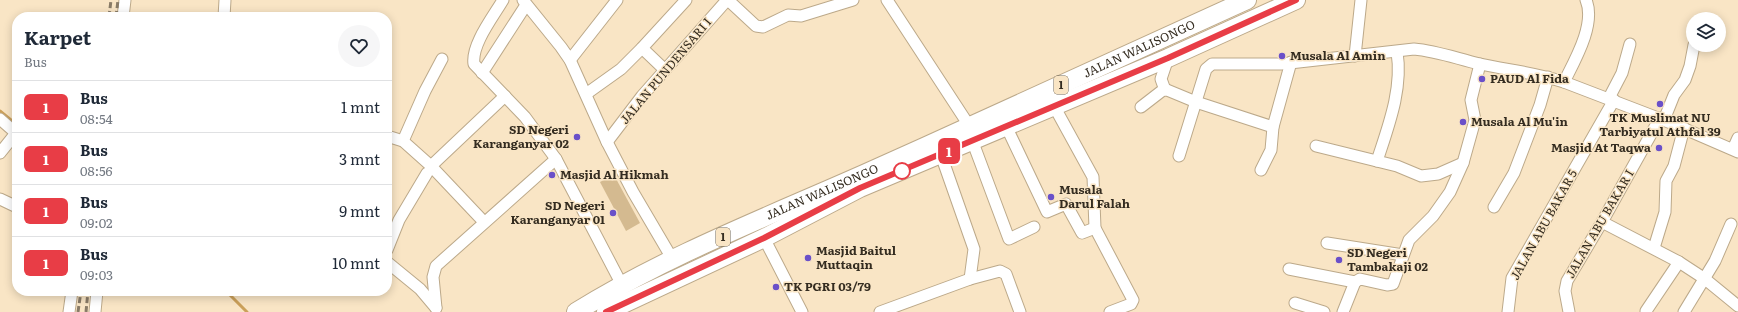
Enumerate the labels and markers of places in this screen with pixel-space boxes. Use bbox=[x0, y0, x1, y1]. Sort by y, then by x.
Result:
place label: Musala Al Amin bbox=[1290, 46, 1386, 64]
marker: Musala Al Amin bbox=[1277, 51, 1287, 61]
place label: PAUD Al Fida bbox=[1490, 69, 1569, 87]
marker: PAUD Al Fida bbox=[1477, 74, 1487, 84]
marker: TK Muslimat NU Tarbiyatul Athfal 39 bbox=[1655, 99, 1665, 109]
place label: TK Muslimat NU Tarbiyatul Athfal 39 bbox=[1599, 108, 1721, 140]
place label: Musala Al Mu'in bbox=[1471, 112, 1569, 130]
marker: Musala Al Mu'in bbox=[1458, 117, 1468, 127]
place label: SD Negeri Karanganyar 02 bbox=[473, 120, 570, 152]
marker: SD Negeri Karanganyar 02 bbox=[572, 132, 582, 142]
place label: Masjid At Taqwa bbox=[1551, 138, 1651, 156]
marker: Masjid At Taqwa bbox=[1654, 143, 1664, 153]
unlabelled marker bbox=[893, 162, 911, 180]
place label: Masjid Al Hikmah bbox=[560, 165, 669, 183]
marker: Masjid Al Hikmah bbox=[547, 170, 557, 180]
place label: Musala Darul Falah bbox=[1059, 180, 1130, 212]
marker: Musala Darul Falah bbox=[1046, 192, 1056, 202]
place label: SD Negeri Karanganyar 01 bbox=[510, 196, 606, 228]
marker: SD Negeri Karanganyar 01 bbox=[608, 208, 618, 218]
place label: Masjid Baitul Muttaqin bbox=[816, 241, 897, 273]
place label: SD Negeri Tambakaji 02 bbox=[1347, 243, 1428, 275]
marker: Masjid Baitul Muttaqin bbox=[803, 253, 813, 263]
marker: SD Negeri Tambakaji 02 bbox=[1334, 255, 1344, 265]
place label: TK PGRI 03/79 bbox=[784, 277, 871, 295]
marker: TK PGRI 03/79 bbox=[771, 282, 781, 292]

